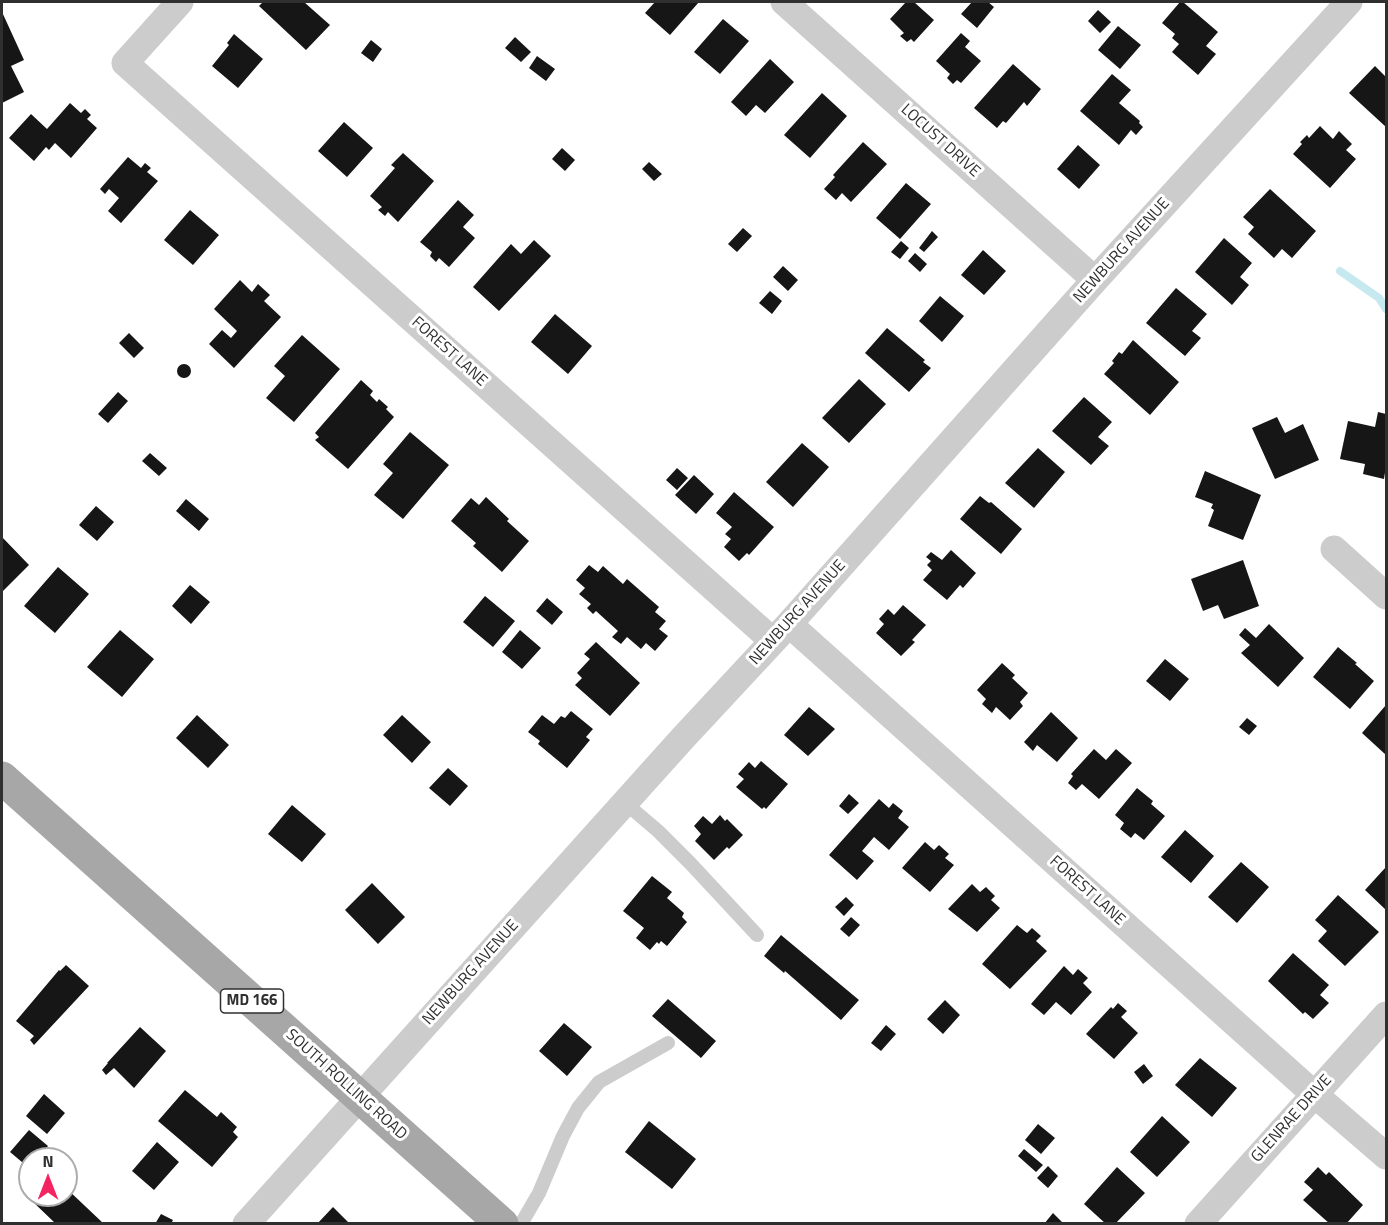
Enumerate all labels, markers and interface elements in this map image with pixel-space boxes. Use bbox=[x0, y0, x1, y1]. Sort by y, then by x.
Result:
street label: LOCUST DRIVE bbox=[896, 100, 984, 182]
street label: NEWBURG AVENUE bbox=[1070, 195, 1174, 307]
street label: FOREST LANE bbox=[407, 313, 491, 391]
street label: NEWBURG AVENUE bbox=[746, 557, 850, 669]
street label: FOREST LANE bbox=[1045, 852, 1129, 930]
street label: NEWBURG AVENUE bbox=[419, 917, 523, 1029]
road number: MD 166 bbox=[220, 989, 284, 1013]
street label: SOUTH ROLLING ROAD bbox=[282, 1026, 410, 1144]
street label: GLENRAE DRIVE bbox=[1248, 1071, 1336, 1167]
north arrow bbox=[18, 1147, 78, 1207]
text: N bbox=[42, 1149, 54, 1173]

